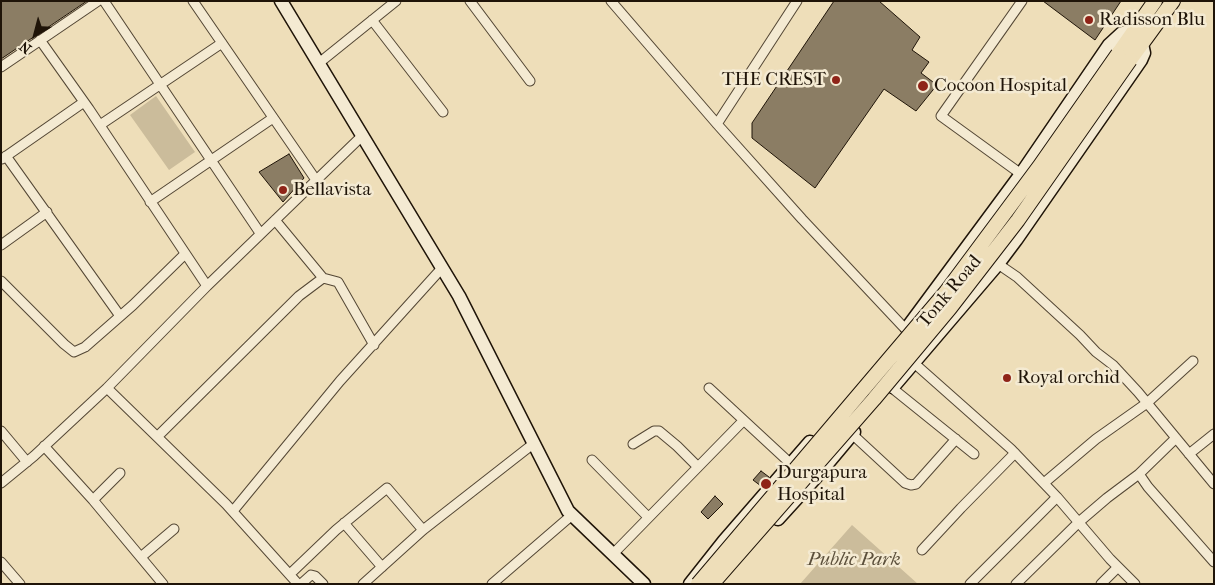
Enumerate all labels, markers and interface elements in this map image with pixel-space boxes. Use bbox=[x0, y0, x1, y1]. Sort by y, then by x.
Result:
place label: Radisson Blu bbox=[1099, 9, 1205, 31]
north arrow bbox=[10, 10, 60, 60]
marker: Radisson Blu bbox=[1083, 14, 1095, 26]
text: N bbox=[16, 37, 35, 57]
place label: THE CREST bbox=[722, 69, 826, 91]
marker: THE CREST bbox=[830, 74, 842, 86]
place label: Cocoon Hospital bbox=[934, 75, 1067, 97]
marker: Cocoon Hospital bbox=[916, 79, 930, 93]
place label: Bellavista bbox=[293, 179, 371, 201]
marker: Bellavista bbox=[277, 184, 289, 196]
street label: Tonk Road bbox=[913, 251, 987, 333]
place label: Royal orchid bbox=[1017, 367, 1120, 389]
marker: Royal orchid bbox=[1001, 372, 1013, 384]
place label: Durgapura Hospital bbox=[777, 462, 867, 506]
marker: Durgapura Hospital bbox=[759, 477, 773, 491]
park label: Public Park bbox=[807, 549, 901, 571]

